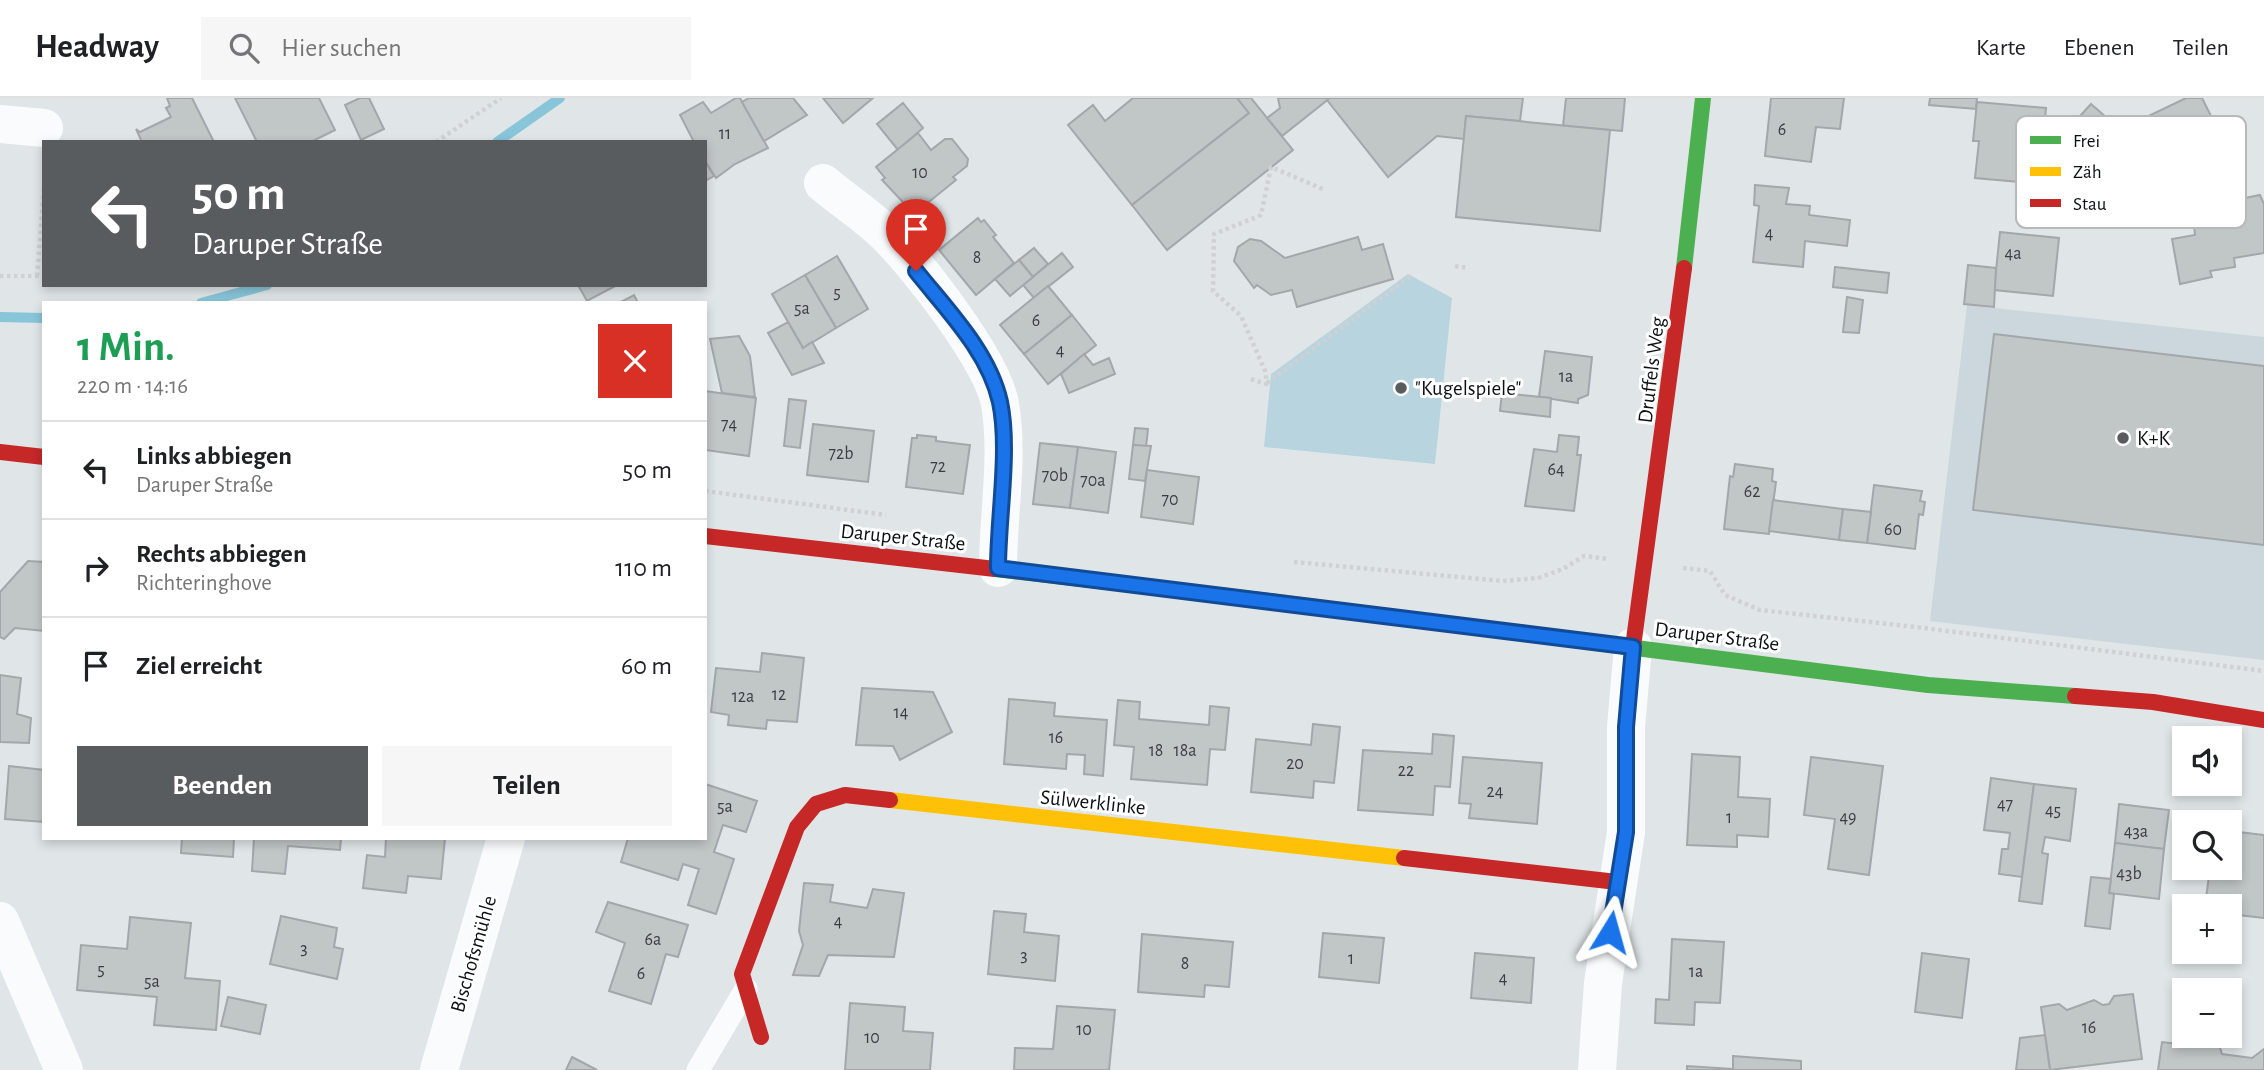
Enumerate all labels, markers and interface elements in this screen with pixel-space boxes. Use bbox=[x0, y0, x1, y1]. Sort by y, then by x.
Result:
search box bbox=[201, 17, 691, 80]
icon: search bbox=[225, 29, 263, 67]
text: Headway bbox=[35, 31, 159, 64]
text: Hier suchen bbox=[281, 35, 402, 61]
text: Karte bbox=[1976, 36, 2026, 60]
text: Ebenen bbox=[2064, 36, 2135, 60]
text: Teilen bbox=[2173, 36, 2229, 60]
legend bbox=[2016, 116, 2246, 228]
house number: 6 bbox=[1778, 121, 1786, 139]
house number: 11 bbox=[719, 125, 731, 143]
text: Frei bbox=[2073, 132, 2100, 151]
text: Zäh bbox=[2073, 163, 2102, 182]
house number: 10 bbox=[912, 164, 928, 182]
icon: left bbox=[77, 168, 168, 259]
text: 50 m bbox=[192, 170, 286, 219]
text: Stau bbox=[2073, 195, 2107, 214]
pin bbox=[886, 199, 946, 271]
icon: arrive bbox=[897, 210, 935, 248]
house number: 4 bbox=[1765, 225, 1774, 243]
text: Daruper Straße bbox=[192, 228, 383, 260]
house number: 4a bbox=[2005, 245, 2021, 263]
house number: 8 bbox=[973, 249, 981, 267]
house number: 5 bbox=[833, 284, 841, 302]
house number: 5a bbox=[794, 300, 810, 318]
house number: 6 bbox=[1032, 312, 1040, 330]
street label: Druffels Weg bbox=[1635, 315, 1669, 424]
button: close bbox=[598, 324, 672, 398]
text: 1 Min. bbox=[77, 326, 175, 368]
house number: 4 bbox=[1056, 342, 1065, 360]
house number: 1a bbox=[1559, 368, 1573, 386]
text: 220 m · 14:16 bbox=[77, 375, 188, 398]
place label: "Kugelspiele" bbox=[1415, 378, 1521, 399]
marker: "Kugelspiele" bbox=[1393, 380, 1409, 396]
house number: 74 bbox=[721, 416, 737, 434]
place label: K+K bbox=[2137, 428, 2171, 449]
marker: K+K bbox=[2115, 430, 2131, 446]
text: Links abbiegen bbox=[136, 443, 292, 469]
house number: 72b bbox=[829, 445, 853, 463]
icon: left bbox=[77, 451, 115, 489]
text: 50 m bbox=[622, 457, 672, 483]
house number: 72 bbox=[930, 458, 946, 476]
house number: 64 bbox=[1547, 461, 1565, 479]
house number: 70b bbox=[1042, 467, 1068, 485]
house number: 70a bbox=[1080, 472, 1106, 490]
text: Daruper Straße bbox=[136, 474, 273, 497]
house number: 62 bbox=[1744, 483, 1760, 501]
house number: 70 bbox=[1161, 491, 1179, 509]
street label: Daruper Straße bbox=[840, 521, 966, 554]
house number: 60 bbox=[1884, 521, 1902, 539]
text: Rechts abbiegen bbox=[136, 541, 307, 567]
icon: right bbox=[77, 549, 115, 587]
text: 110 m bbox=[615, 555, 672, 581]
text: Richteringhove bbox=[136, 572, 272, 595]
street label: Daruper Straße bbox=[1653, 618, 1780, 655]
icon: arrive bbox=[77, 647, 115, 685]
text: Ziel erreicht bbox=[136, 653, 262, 679]
text: 60 m bbox=[621, 653, 672, 679]
house number: 12 bbox=[772, 686, 786, 704]
house number: 12a bbox=[732, 688, 754, 706]
house number: 14 bbox=[894, 704, 909, 722]
map controls bbox=[2172, 726, 2242, 1048]
button: sound bbox=[2172, 726, 2242, 796]
house number: 16 bbox=[1049, 729, 1063, 747]
house number: 18 bbox=[1149, 742, 1163, 760]
house number: 18a bbox=[1173, 742, 1197, 760]
button: Beenden bbox=[77, 746, 368, 826]
button: Teilen bbox=[382, 746, 672, 826]
house number: 20 bbox=[1286, 755, 1304, 773]
house number: 22 bbox=[1398, 762, 1414, 780]
house number: 24 bbox=[1487, 783, 1504, 801]
street label: Sülwerklinke bbox=[1039, 787, 1147, 818]
house number: 47 bbox=[1997, 796, 2013, 814]
house number: 5a bbox=[717, 798, 733, 816]
house number: 45 bbox=[2045, 802, 2061, 820]
house number: 1 bbox=[1726, 809, 1732, 827]
house number: 49 bbox=[1839, 809, 1857, 827]
button: search bbox=[2172, 810, 2242, 880]
house number: 43a bbox=[2124, 823, 2148, 841]
house number: 43b bbox=[2116, 865, 2142, 883]
street label: Bischofsmühle bbox=[447, 893, 500, 1015]
button: + bbox=[2172, 894, 2242, 964]
position arrow bbox=[1573, 895, 1647, 969]
house number: 4 bbox=[834, 913, 843, 931]
house number: 6a bbox=[645, 931, 661, 949]
house number: 3 bbox=[300, 940, 308, 958]
house number: 3 bbox=[1020, 947, 1028, 965]
house number: 1 bbox=[1348, 950, 1354, 968]
house number: 8 bbox=[1181, 955, 1189, 973]
house number: 5 bbox=[97, 961, 105, 979]
house number: 1a bbox=[1689, 963, 1703, 981]
house number: 6 bbox=[637, 965, 645, 983]
house number: 4 bbox=[1499, 970, 1508, 988]
house number: 5a bbox=[144, 973, 160, 991]
button: − bbox=[2172, 978, 2242, 1048]
house number: 16 bbox=[2082, 1019, 2096, 1037]
house number: 10 bbox=[1076, 1021, 1092, 1039]
house number: 10 bbox=[864, 1029, 880, 1047]

